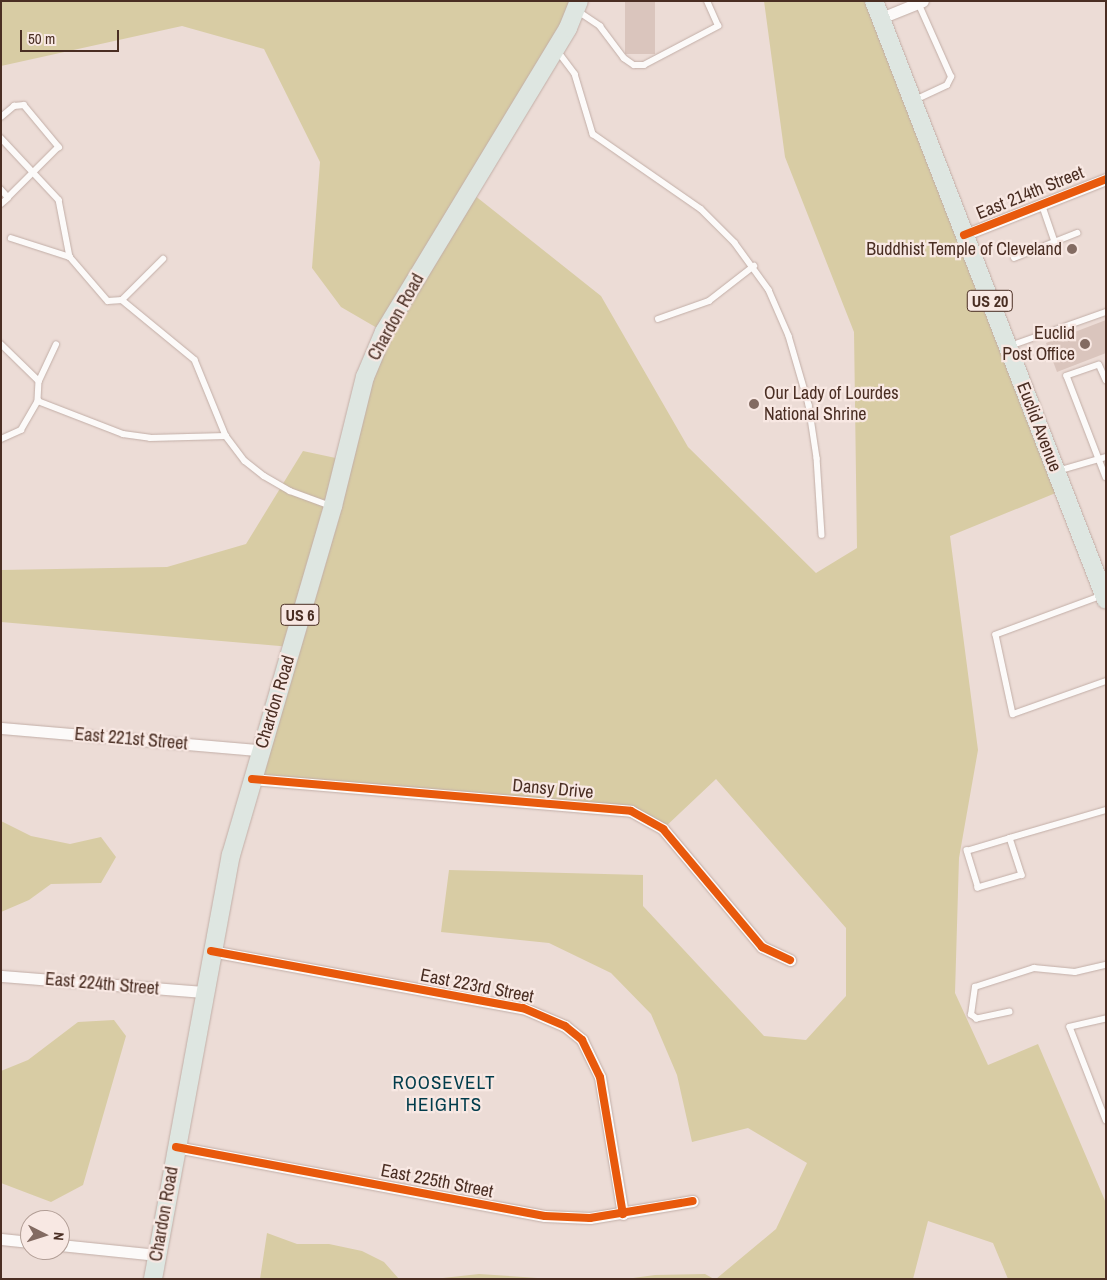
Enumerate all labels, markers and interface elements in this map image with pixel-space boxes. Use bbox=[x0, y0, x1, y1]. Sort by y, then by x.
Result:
scale bar bbox=[22, 20, 121, 52]
text: 50 m bbox=[28, 28, 55, 49]
street label: East 214th Street bbox=[973, 162, 1087, 224]
place label: Buddhist Temple of Cleveland bbox=[866, 238, 1062, 260]
marker: Buddhist Temple of Cleveland bbox=[1066, 243, 1078, 255]
street label: Chardon Road bbox=[363, 270, 429, 364]
road number: US 20 bbox=[966, 288, 1014, 314]
place label: Euclid Post Office bbox=[1002, 323, 1075, 366]
marker: Euclid Post Office bbox=[1079, 338, 1091, 350]
street label: Euclid Avenue bbox=[1012, 379, 1066, 475]
place label: Our Lady of Lourdes National Shrine bbox=[764, 383, 899, 426]
marker: Our Lady of Lourdes National Shrine bbox=[748, 398, 760, 410]
road number: US 6 bbox=[280, 602, 320, 628]
street label: Chardon Road bbox=[251, 653, 299, 751]
street label: East 221st Street bbox=[74, 723, 188, 755]
street label: Dansy Drive bbox=[512, 775, 594, 803]
street label: East 223rd Street bbox=[419, 964, 535, 1008]
street label: East 224th Street bbox=[44, 968, 160, 1000]
district label: ROOSEVELT HEIGHTS bbox=[391, 1072, 497, 1116]
street label: East 225th Street bbox=[379, 1160, 495, 1202]
street label: Chardon Road bbox=[145, 1165, 183, 1263]
north arrow bbox=[20, 1210, 70, 1260]
text: N bbox=[50, 1231, 68, 1241]

